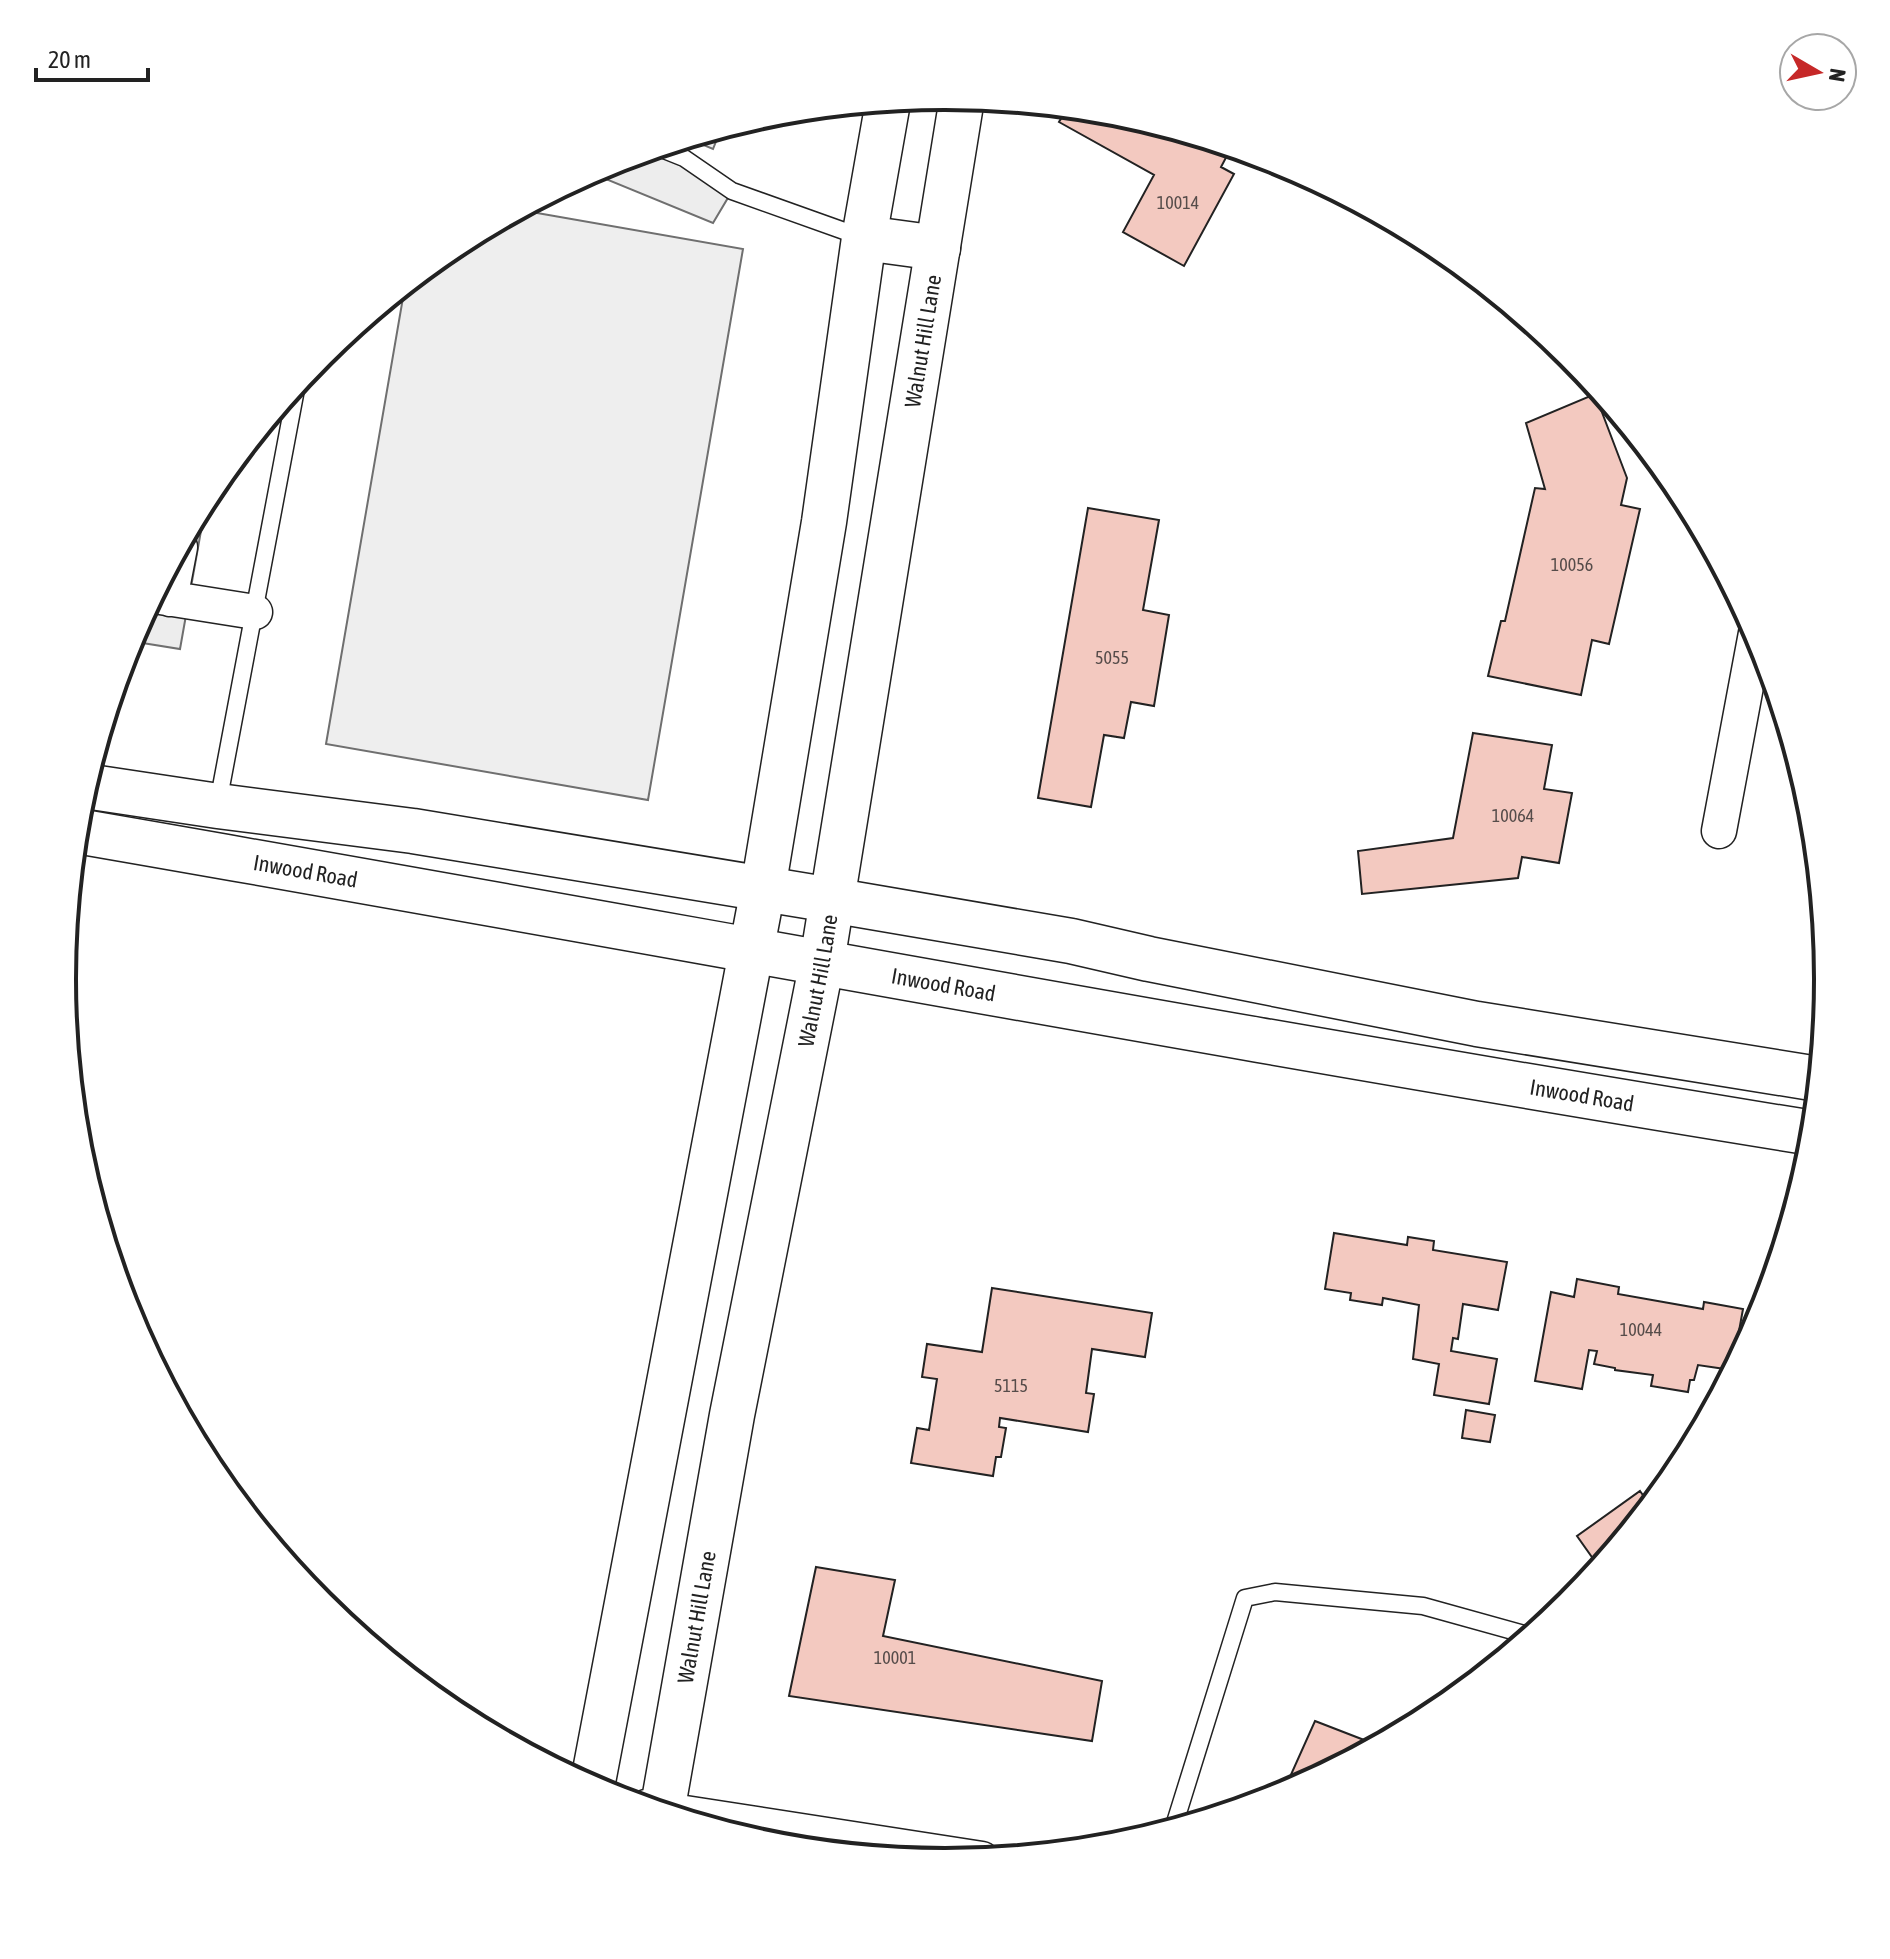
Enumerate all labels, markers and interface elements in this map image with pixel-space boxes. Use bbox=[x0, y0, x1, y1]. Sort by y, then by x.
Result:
scale bar bbox=[36, 32, 148, 82]
north arrow bbox=[1778, 32, 1858, 112]
text: 20 m bbox=[48, 46, 91, 73]
text: N bbox=[1824, 67, 1852, 84]
house number: 10014 bbox=[1157, 192, 1199, 213]
street label: Walnut Hill Lane bbox=[899, 273, 946, 409]
house number: 10056 bbox=[1551, 554, 1593, 575]
house number: 5055 bbox=[1095, 647, 1129, 668]
house number: 10064 bbox=[1492, 805, 1534, 826]
street label: Inwood Road bbox=[251, 849, 360, 893]
street label: Walnut Hill Lane bbox=[792, 913, 843, 1049]
street label: Inwood Road bbox=[889, 962, 998, 1006]
street label: Inwood Road bbox=[1528, 1074, 1636, 1117]
house number: 10044 bbox=[1620, 1319, 1662, 1340]
house number: 5115 bbox=[994, 1375, 1028, 1396]
street label: Walnut Hill Lane bbox=[672, 1549, 721, 1685]
house number: 10001 bbox=[874, 1647, 916, 1668]

